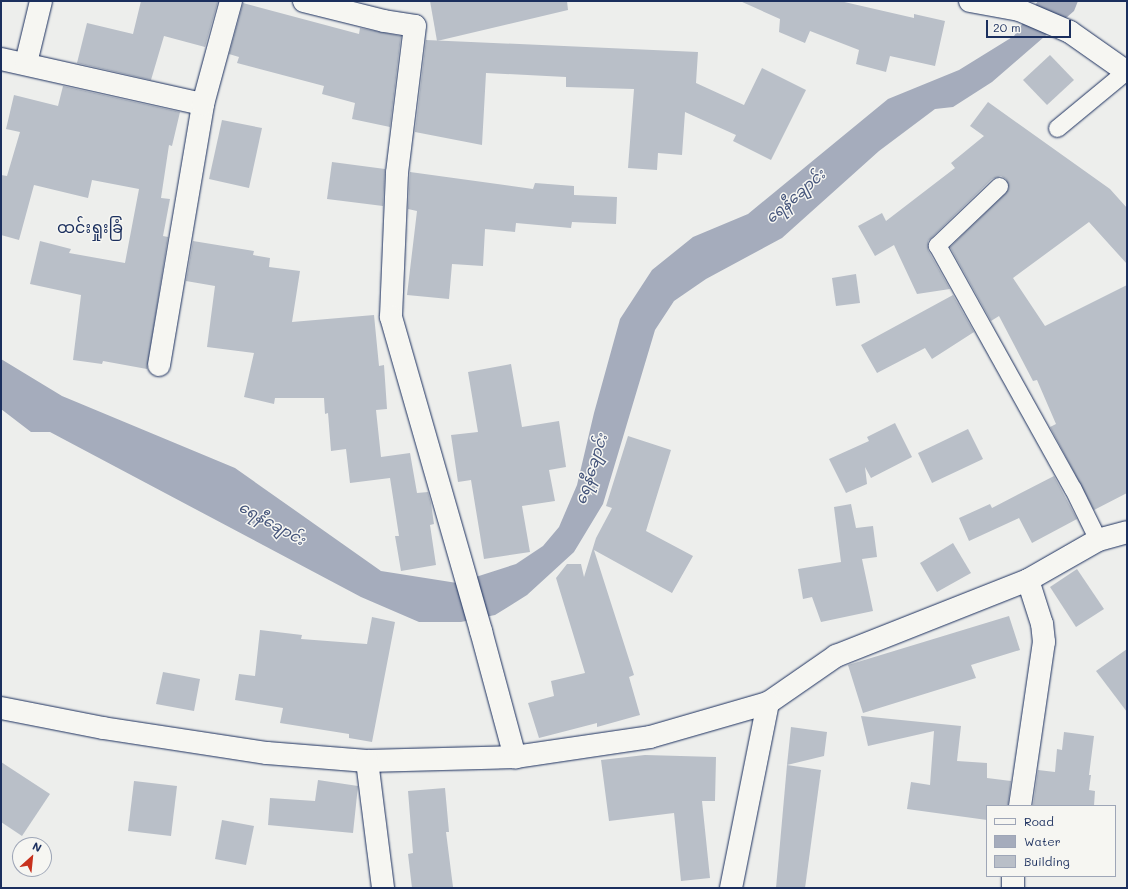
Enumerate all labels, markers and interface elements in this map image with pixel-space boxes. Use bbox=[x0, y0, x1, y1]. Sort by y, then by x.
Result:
scale bar bbox=[988, 12, 1073, 38]
text: 20 m bbox=[993, 19, 1021, 35]
water label: ရေနီချောင်း bbox=[761, 165, 829, 227]
district label: ထင်းရှုးခြံ bbox=[57, 217, 123, 237]
water label: ရေနီချောင်း bbox=[571, 431, 611, 507]
water label: ရေနီချောင်း bbox=[236, 497, 308, 549]
legend bbox=[986, 805, 1116, 877]
text: Road bbox=[1024, 813, 1054, 829]
text: Water bbox=[1024, 833, 1061, 849]
north arrow bbox=[12, 837, 52, 877]
text: N bbox=[30, 838, 44, 855]
text: Building bbox=[1024, 853, 1070, 869]

